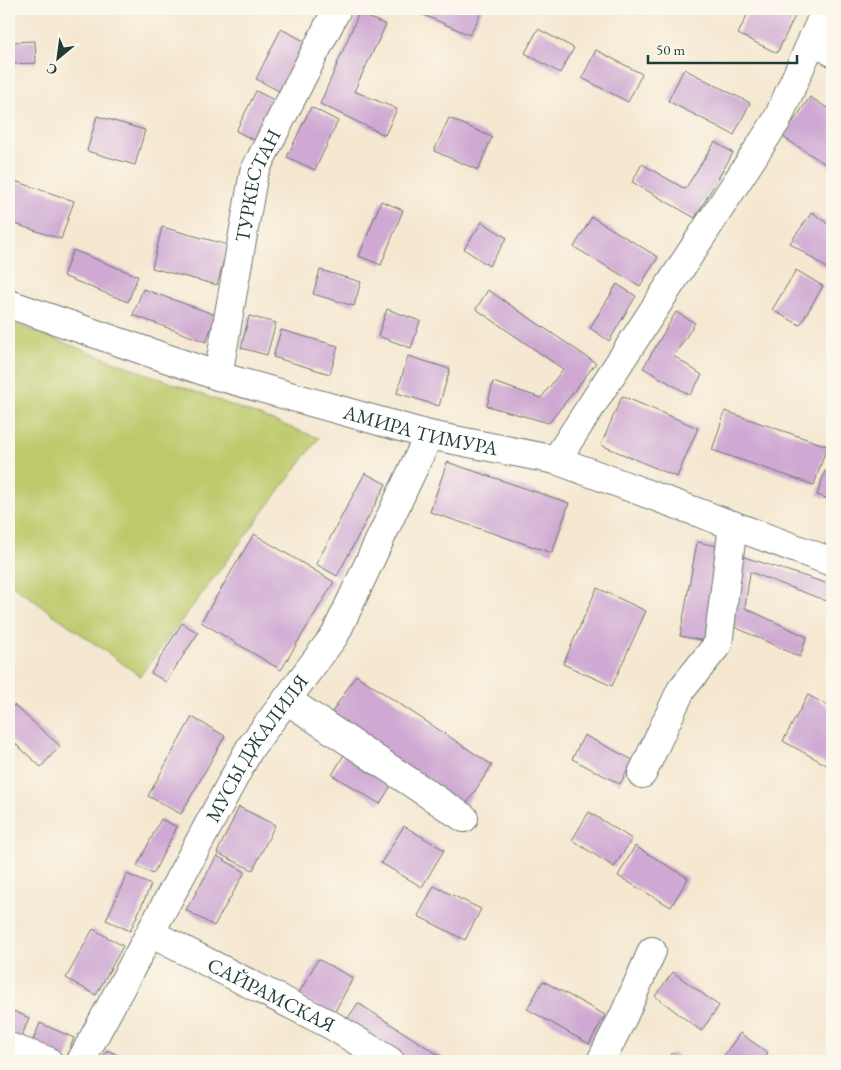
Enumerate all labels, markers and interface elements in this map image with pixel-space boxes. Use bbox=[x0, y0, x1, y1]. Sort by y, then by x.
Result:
north arrow bbox=[32, 32, 82, 82]
scale bar bbox=[648, 32, 797, 64]
text: 50 m bbox=[656, 40, 685, 59]
text: С bbox=[43, 59, 60, 80]
street label: ТУРКЕСТАН bbox=[229, 125, 287, 244]
street label: АМИРА ТИМУРА bbox=[339, 398, 500, 461]
street label: МУСЫ ДЖАЛИЛЯ bbox=[199, 669, 314, 827]
street label: САЙРАМСКАЯ bbox=[203, 951, 340, 1038]

